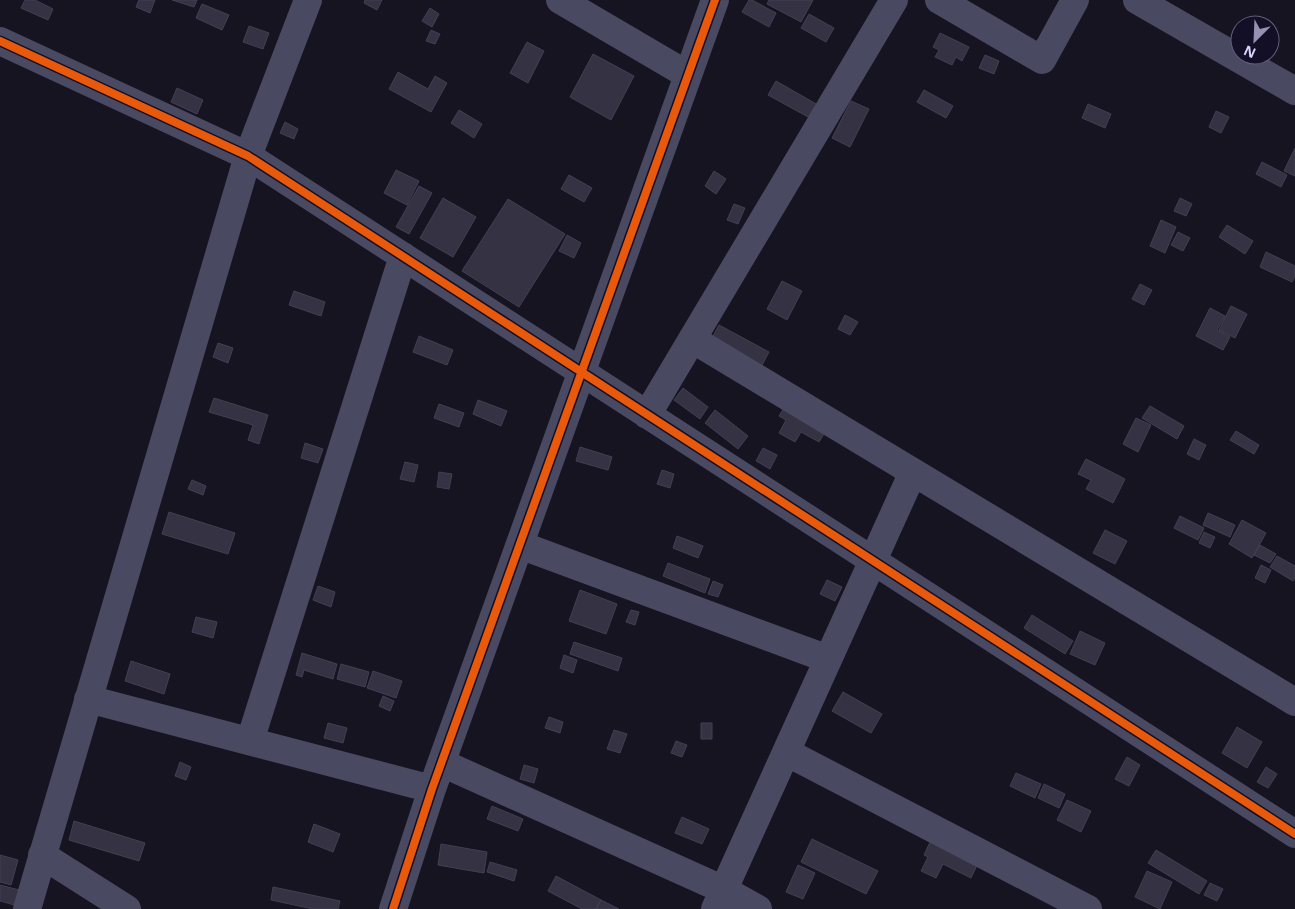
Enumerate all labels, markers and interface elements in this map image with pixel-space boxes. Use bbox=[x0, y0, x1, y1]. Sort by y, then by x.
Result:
north arrow bbox=[1230, 15, 1280, 65]
text: N bbox=[1240, 41, 1259, 63]

